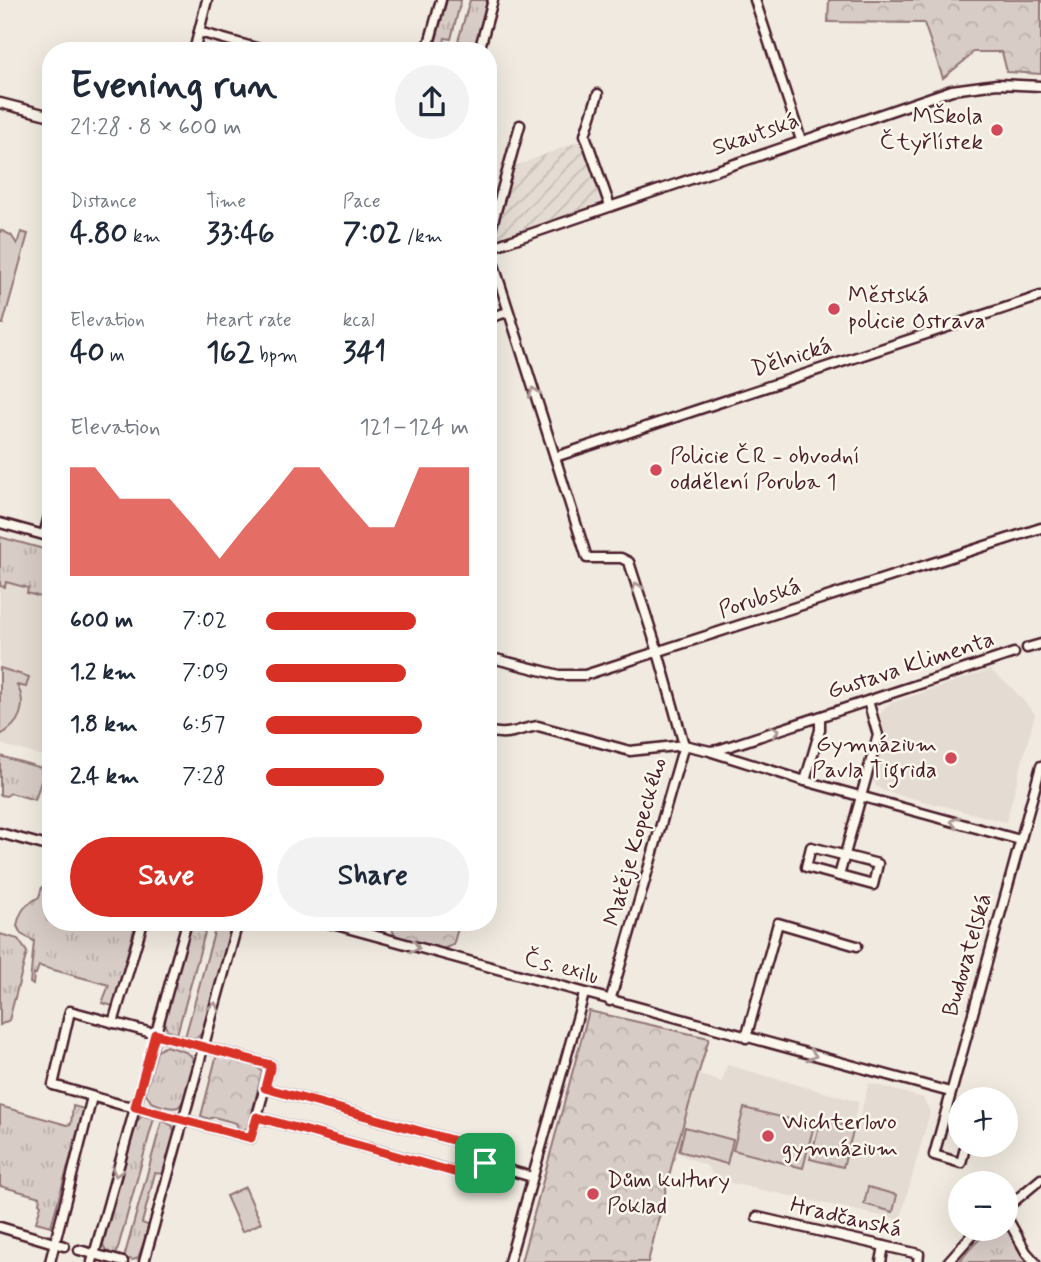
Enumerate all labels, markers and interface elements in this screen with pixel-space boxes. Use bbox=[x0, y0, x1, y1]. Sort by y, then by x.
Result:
text: Evening run bbox=[70, 62, 277, 111]
button: share bbox=[395, 65, 469, 139]
place label: MŠkola Čtyřlístek bbox=[879, 102, 983, 158]
street label: Skautská bbox=[709, 106, 803, 164]
text: 21:28 · 8 × 600 m bbox=[70, 113, 242, 143]
marker: MŠkola Čtyřlístek bbox=[989, 122, 1005, 138]
text: Distance bbox=[70, 189, 137, 214]
text: Time bbox=[206, 189, 246, 214]
text: Pace bbox=[343, 189, 380, 214]
text: 4.80 bbox=[70, 214, 128, 253]
text: 33:46 bbox=[206, 214, 275, 253]
text: 7:02 bbox=[343, 214, 402, 253]
text: km bbox=[128, 224, 161, 249]
text: /km bbox=[402, 224, 443, 249]
place label: Městská policie Ostrava bbox=[848, 281, 986, 337]
marker: Městská policie Ostrava bbox=[826, 301, 842, 317]
text: Elevation bbox=[70, 308, 145, 333]
text: Heart rate bbox=[206, 308, 292, 333]
text: kcal bbox=[343, 308, 375, 333]
street label: Dělnická bbox=[748, 331, 836, 385]
text: 40 bbox=[70, 333, 105, 372]
text: 162 bbox=[206, 333, 254, 372]
text: 341 bbox=[343, 333, 386, 372]
text: m bbox=[105, 343, 125, 368]
text: bpm bbox=[254, 343, 298, 368]
one-way arrow bbox=[527, 386, 542, 398]
text: Elevation bbox=[70, 413, 161, 443]
text: 121–124 m bbox=[359, 413, 469, 443]
place label: Policie ČR - obvodní oddělení Poruba 1 bbox=[670, 442, 860, 498]
marker: Policie ČR - obvodní oddělení Poruba 1 bbox=[648, 462, 664, 478]
street label: Porubská bbox=[715, 572, 805, 626]
one-way arrow bbox=[631, 582, 646, 594]
text: 600 m bbox=[70, 606, 133, 636]
text: 7:02 bbox=[182, 606, 227, 636]
street label: Gustava Klimenta bbox=[824, 625, 998, 707]
text: 1.2 km bbox=[70, 658, 136, 688]
text: 7:09 bbox=[182, 658, 229, 688]
text: 1.8 km bbox=[70, 710, 138, 740]
text: 6:57 bbox=[182, 710, 225, 740]
one-way arrow bbox=[768, 725, 780, 739]
place label: Gymnázium Pavla Tigrida bbox=[812, 730, 937, 788]
marker: Gymnázium Pavla Tigrida bbox=[943, 750, 959, 766]
street label: Matěje Kopeckého bbox=[598, 754, 674, 930]
text: 2.4 km bbox=[70, 762, 139, 792]
text: 7:28 bbox=[182, 762, 226, 792]
one-way arrow bbox=[949, 816, 961, 830]
button: Save bbox=[70, 837, 263, 917]
button: Share bbox=[277, 837, 469, 917]
street label: Budovatelská bbox=[936, 890, 1000, 1020]
one-way arrow bbox=[409, 939, 421, 953]
street label: Čs. exilu bbox=[520, 944, 602, 992]
one-way arrow bbox=[206, 1001, 221, 1013]
one-way arrow bbox=[806, 1047, 818, 1061]
map controls bbox=[948, 1087, 1018, 1241]
button: + bbox=[948, 1087, 1018, 1157]
place label: Wichterlovo gymnázium bbox=[782, 1108, 898, 1164]
marker: Wichterlovo gymnázium bbox=[760, 1128, 776, 1144]
pin bbox=[455, 1133, 515, 1193]
icon: arrive bbox=[466, 1144, 504, 1182]
one-way arrow bbox=[111, 1166, 125, 1178]
place label: Dům kultury Poklad bbox=[607, 1166, 730, 1222]
button: − bbox=[948, 1171, 1018, 1241]
marker: Dům kultury Poklad bbox=[585, 1186, 601, 1202]
street label: Hradčanská bbox=[787, 1191, 905, 1245]

